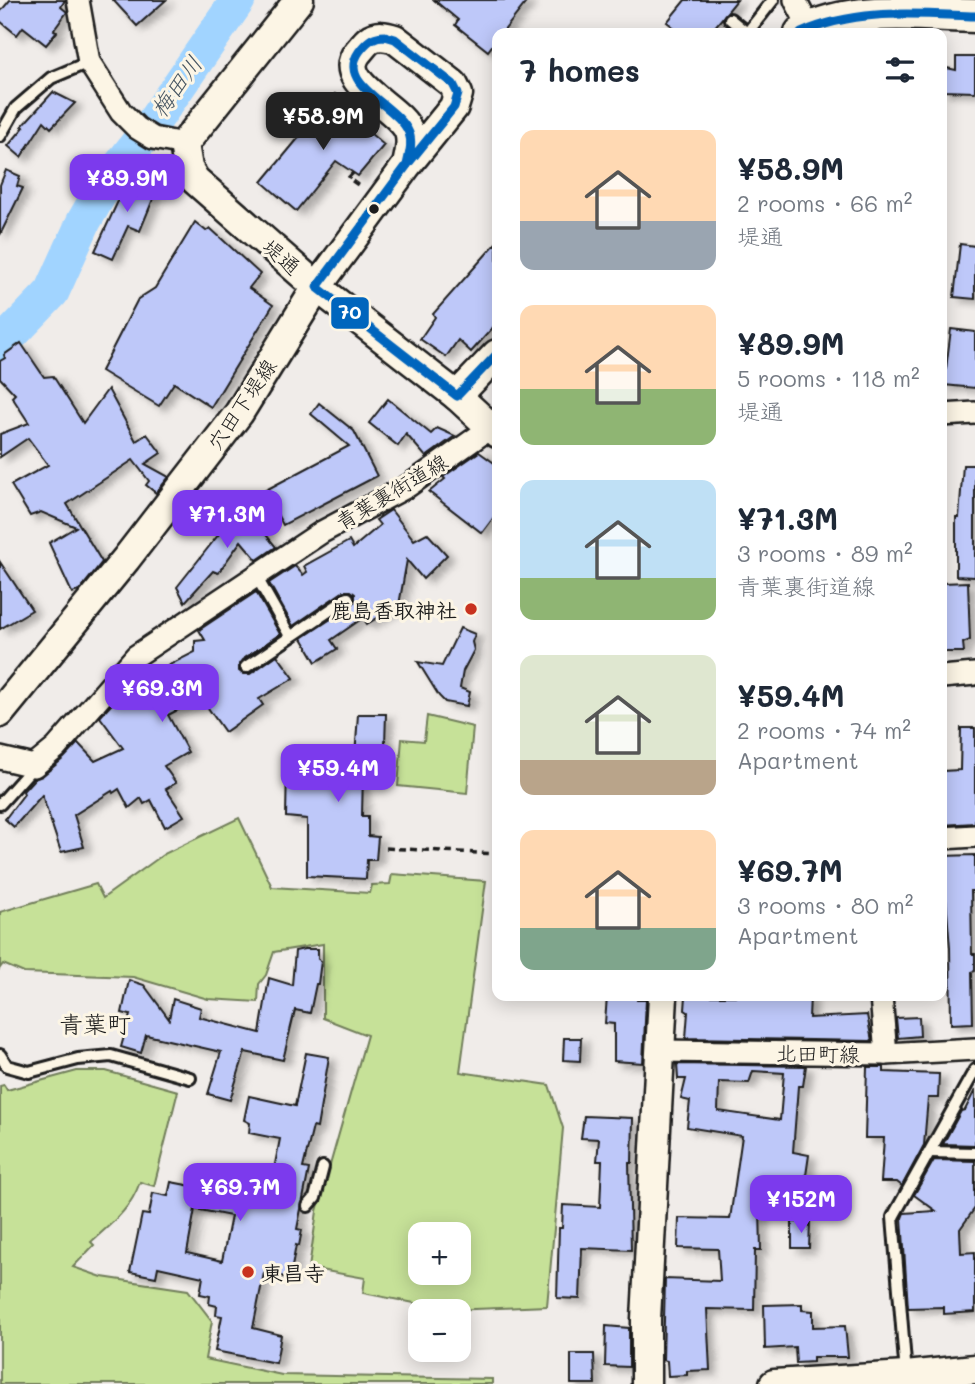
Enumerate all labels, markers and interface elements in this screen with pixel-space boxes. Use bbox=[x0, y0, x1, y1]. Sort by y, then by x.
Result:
water label: 梅田川 bbox=[144, 49, 208, 123]
text: 7 homes bbox=[520, 50, 640, 90]
icon: filters bbox=[881, 51, 919, 89]
pin: ¥58.9M bbox=[266, 92, 380, 152]
text: ¥58.9M bbox=[282, 100, 364, 130]
text: ¥58.9M bbox=[737, 148, 844, 188]
pin: ¥89.9M bbox=[70, 154, 184, 214]
icon: home bbox=[576, 158, 660, 242]
text: ¥89.9M bbox=[86, 162, 168, 192]
text: 2 rooms · 66 m² bbox=[737, 188, 912, 218]
unlabelled marker bbox=[367, 202, 381, 216]
text: 堤通 bbox=[737, 221, 783, 251]
street label: 堤通 bbox=[257, 232, 307, 280]
line badge: 70 bbox=[330, 296, 370, 330]
text: 70 bbox=[339, 299, 361, 324]
text: ¥89.9M bbox=[737, 323, 845, 363]
icon: home bbox=[576, 333, 660, 417]
street label: 穴田下堤線 bbox=[200, 353, 282, 455]
text: 5 rooms · 118 m² bbox=[737, 363, 920, 393]
text: 堤通 bbox=[737, 396, 783, 426]
street label: 青葉裏街道線 bbox=[330, 447, 452, 535]
pin: ¥71.3M bbox=[170, 490, 284, 550]
text: ¥71.3M bbox=[188, 498, 266, 528]
text: ¥71.3M bbox=[737, 498, 838, 538]
icon: home bbox=[576, 508, 660, 592]
text: 3 rooms · 89 m² bbox=[737, 538, 913, 568]
text: 青葉裏街道線 bbox=[737, 571, 875, 601]
place label: 鹿島香取神社 bbox=[331, 596, 457, 623]
marker: 鹿島香取神社 bbox=[463, 601, 479, 617]
pin: ¥69.3M bbox=[105, 664, 219, 724]
text: ¥69.3M bbox=[121, 672, 203, 702]
text: ¥59.4M bbox=[737, 675, 845, 715]
icon: home bbox=[576, 683, 660, 767]
text: 2 rooms · 74 m² bbox=[737, 715, 911, 745]
pin: ¥59.4M bbox=[281, 744, 395, 804]
text: Apartment bbox=[737, 745, 859, 775]
text: ¥59.4M bbox=[297, 752, 379, 782]
text: ¥69.7M bbox=[737, 850, 843, 890]
icon: home bbox=[576, 858, 660, 942]
text: 3 rooms · 80 m² bbox=[737, 890, 913, 920]
text: Apartment bbox=[737, 920, 859, 950]
district label: 青葉町 bbox=[59, 1008, 131, 1039]
street label: 北田町線 bbox=[776, 1039, 860, 1067]
pin: ¥69.7M bbox=[183, 1164, 297, 1223]
text: ¥69.7M bbox=[199, 1171, 281, 1201]
pin: ¥152M bbox=[752, 1176, 850, 1235]
text: ¥152M bbox=[766, 1183, 836, 1213]
map controls bbox=[408, 1222, 471, 1362]
button: + bbox=[408, 1222, 471, 1285]
place label: 東昌寺 bbox=[262, 1259, 325, 1286]
marker: 東昌寺 bbox=[240, 1264, 256, 1280]
button: − bbox=[408, 1299, 471, 1362]

